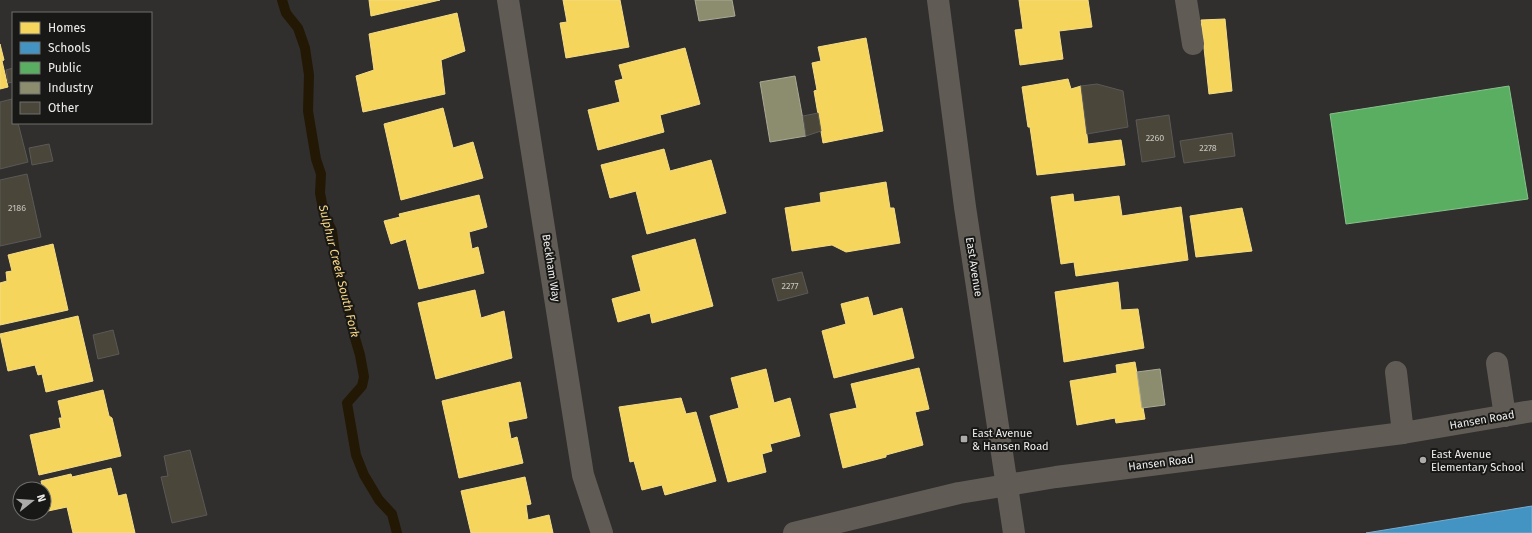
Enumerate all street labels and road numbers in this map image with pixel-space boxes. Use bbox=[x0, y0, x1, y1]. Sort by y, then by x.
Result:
street label: Beckham Way bbox=[539, 233, 563, 303]
street label: East Avenue bbox=[963, 236, 985, 298]
street label: Hansen Road bbox=[1448, 408, 1516, 432]
street label: Hansen Road bbox=[1128, 453, 1194, 473]

